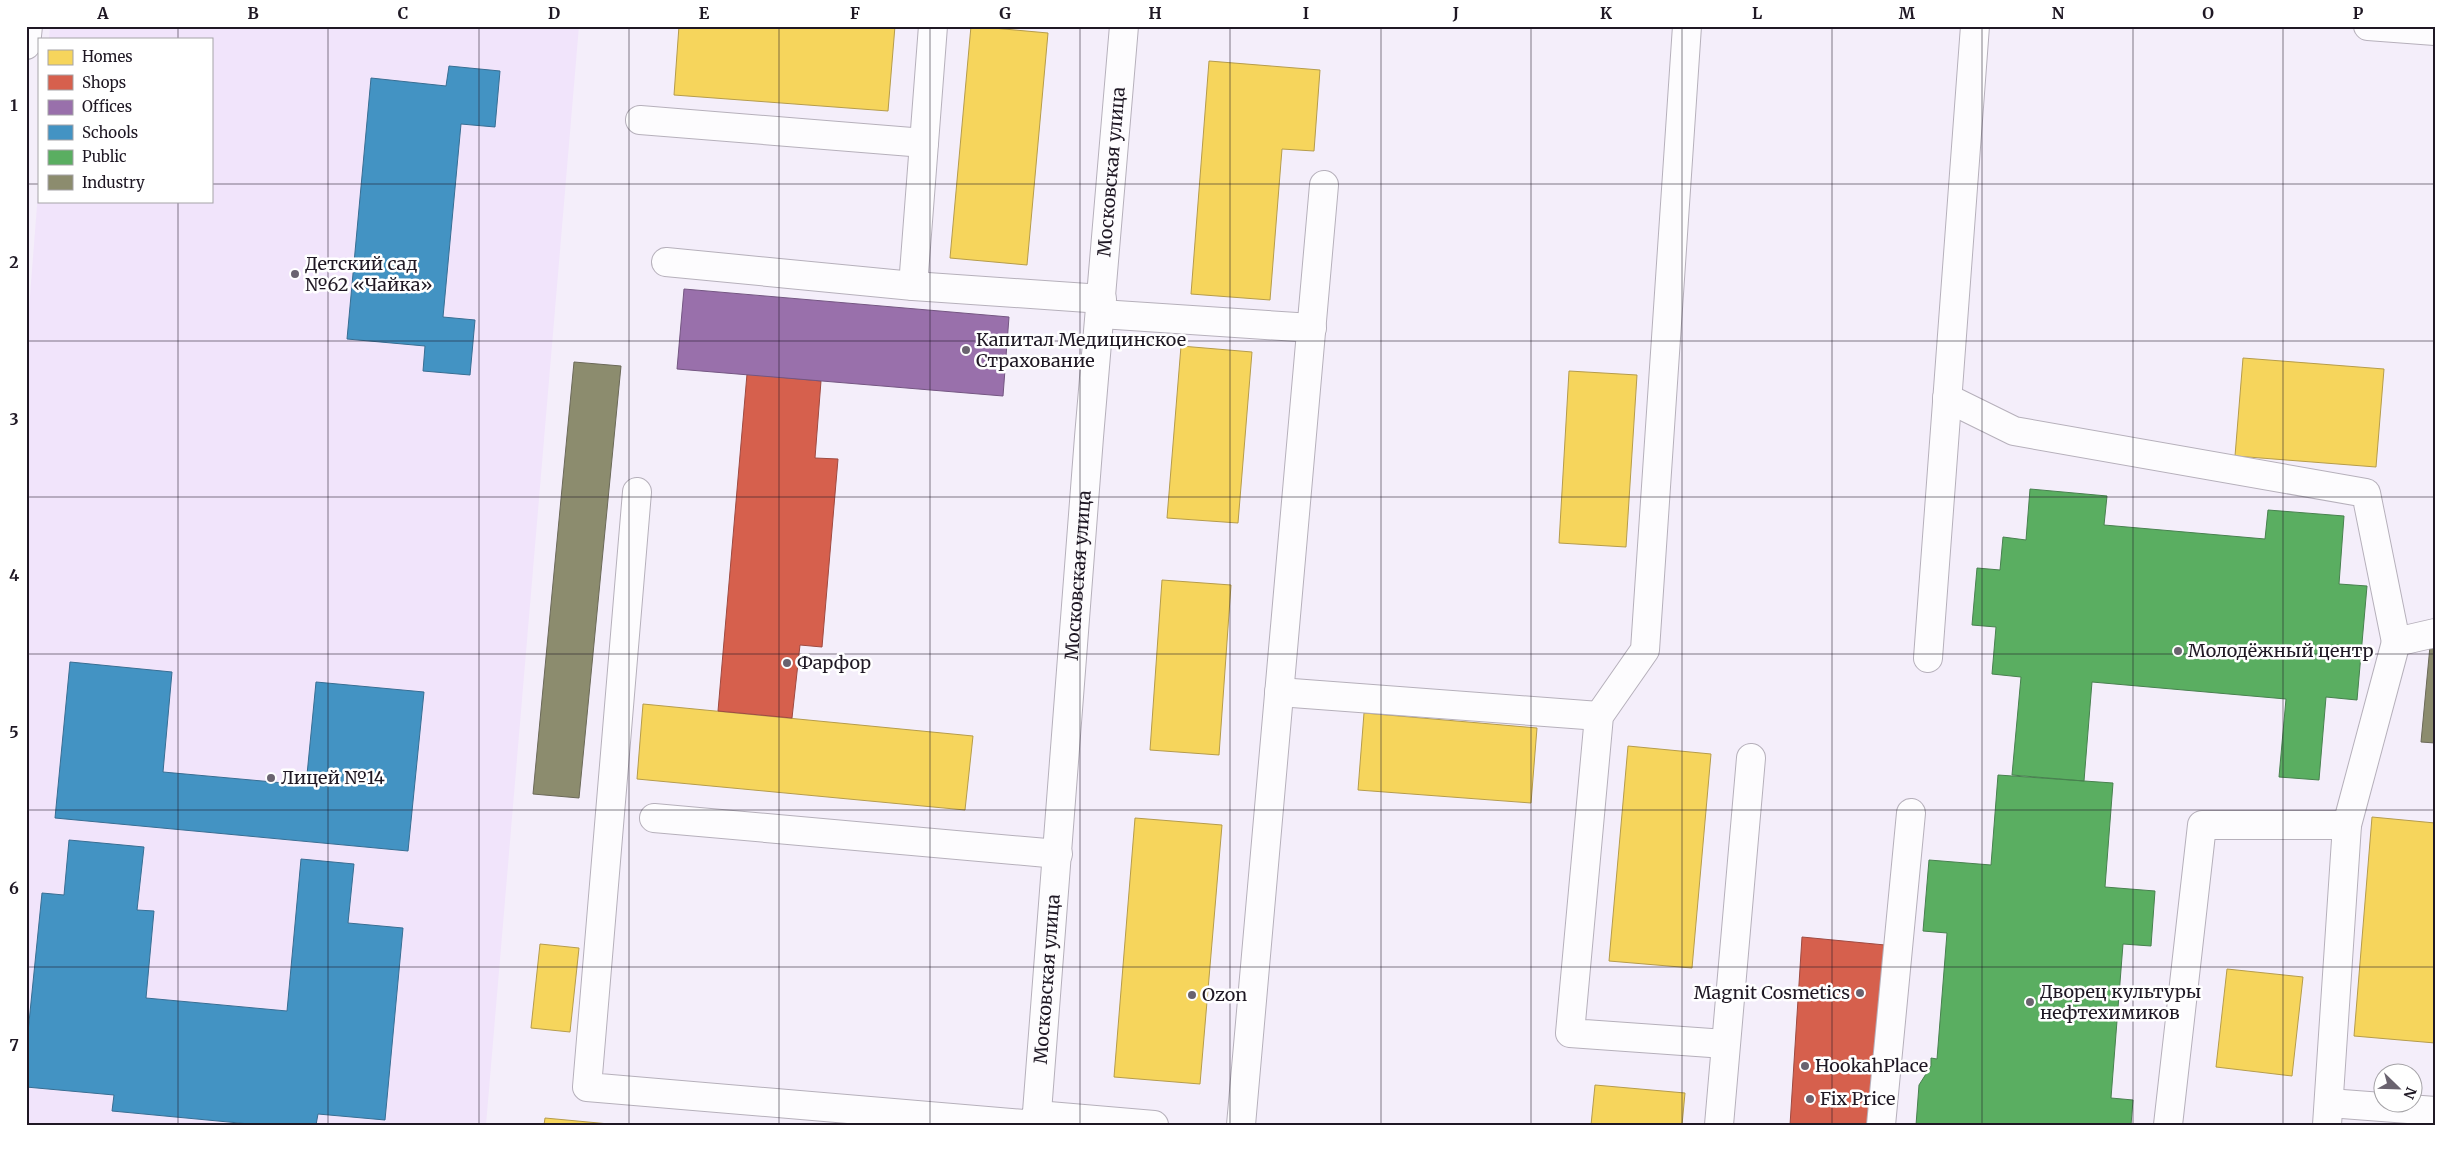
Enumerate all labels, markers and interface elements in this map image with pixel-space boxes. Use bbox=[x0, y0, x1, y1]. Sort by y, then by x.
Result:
text: A bbox=[96, 3, 109, 23]
text: B bbox=[247, 3, 259, 23]
text: C bbox=[398, 3, 408, 23]
text: D bbox=[548, 3, 560, 23]
text: E bbox=[699, 3, 710, 23]
text: F bbox=[850, 3, 860, 23]
text: G bbox=[999, 3, 1011, 23]
text: H bbox=[1148, 3, 1162, 23]
text: I bbox=[1303, 3, 1309, 23]
text: J bbox=[1452, 3, 1459, 23]
text: K bbox=[1600, 3, 1612, 23]
text: L bbox=[1752, 3, 1762, 23]
text: M bbox=[1899, 3, 1916, 23]
text: N bbox=[2052, 3, 2065, 23]
text: O bbox=[2202, 3, 2214, 23]
text: P bbox=[2353, 3, 2364, 23]
legend bbox=[38, 38, 212, 202]
text: Homes bbox=[82, 47, 133, 66]
text: Shops bbox=[82, 73, 126, 92]
street label: Московская улица bbox=[1092, 85, 1130, 258]
text: 1 bbox=[10, 95, 18, 115]
text: Offices bbox=[82, 97, 132, 116]
text: Schools bbox=[82, 123, 138, 142]
text: Public bbox=[82, 147, 127, 166]
text: Industry bbox=[82, 173, 145, 192]
text: 2 bbox=[9, 252, 19, 272]
place label: Детский сад №62 «Чайка» bbox=[305, 252, 433, 296]
marker: Детский сад №62 «Чайка» bbox=[289, 268, 301, 280]
place label: Капитал Медицинское Страхование bbox=[976, 328, 1186, 372]
marker: Капитал Медицинское Страхование bbox=[960, 344, 972, 356]
text: 3 bbox=[9, 409, 19, 429]
street label: Московская улица bbox=[1060, 489, 1096, 661]
text: 4 bbox=[9, 565, 19, 585]
place label: Молодёжный центр bbox=[2188, 639, 2374, 662]
marker: Молодёжный центр bbox=[2172, 645, 2184, 657]
place label: Фарфор bbox=[797, 651, 871, 674]
marker: Фарфор bbox=[781, 657, 793, 669]
text: 5 bbox=[9, 722, 19, 742]
place label: Лицей №14 bbox=[281, 766, 385, 789]
marker: Лицей №14 bbox=[265, 772, 277, 784]
text: 6 bbox=[9, 878, 19, 898]
street label: Московская улица bbox=[1029, 893, 1065, 1065]
place label: Дворец культуры нефтехимиков bbox=[2040, 980, 2201, 1024]
place label: Magnit Cosmetics bbox=[1694, 981, 1850, 1004]
place label: Ozon bbox=[1202, 983, 1247, 1006]
marker: Magnit Cosmetics bbox=[1854, 987, 1866, 999]
marker: Ozon bbox=[1186, 989, 1198, 1001]
marker: Дворец культуры нефтехимиков bbox=[2024, 996, 2036, 1008]
text: 7 bbox=[9, 1035, 19, 1055]
place label: HookahPlace bbox=[1815, 1054, 1928, 1077]
marker: HookahPlace bbox=[1799, 1060, 1811, 1072]
north arrow bbox=[2374, 1064, 2424, 1114]
text: N bbox=[2400, 1084, 2420, 1102]
place label: Fix Price bbox=[1820, 1087, 1895, 1110]
marker: Fix Price bbox=[1804, 1093, 1816, 1105]

